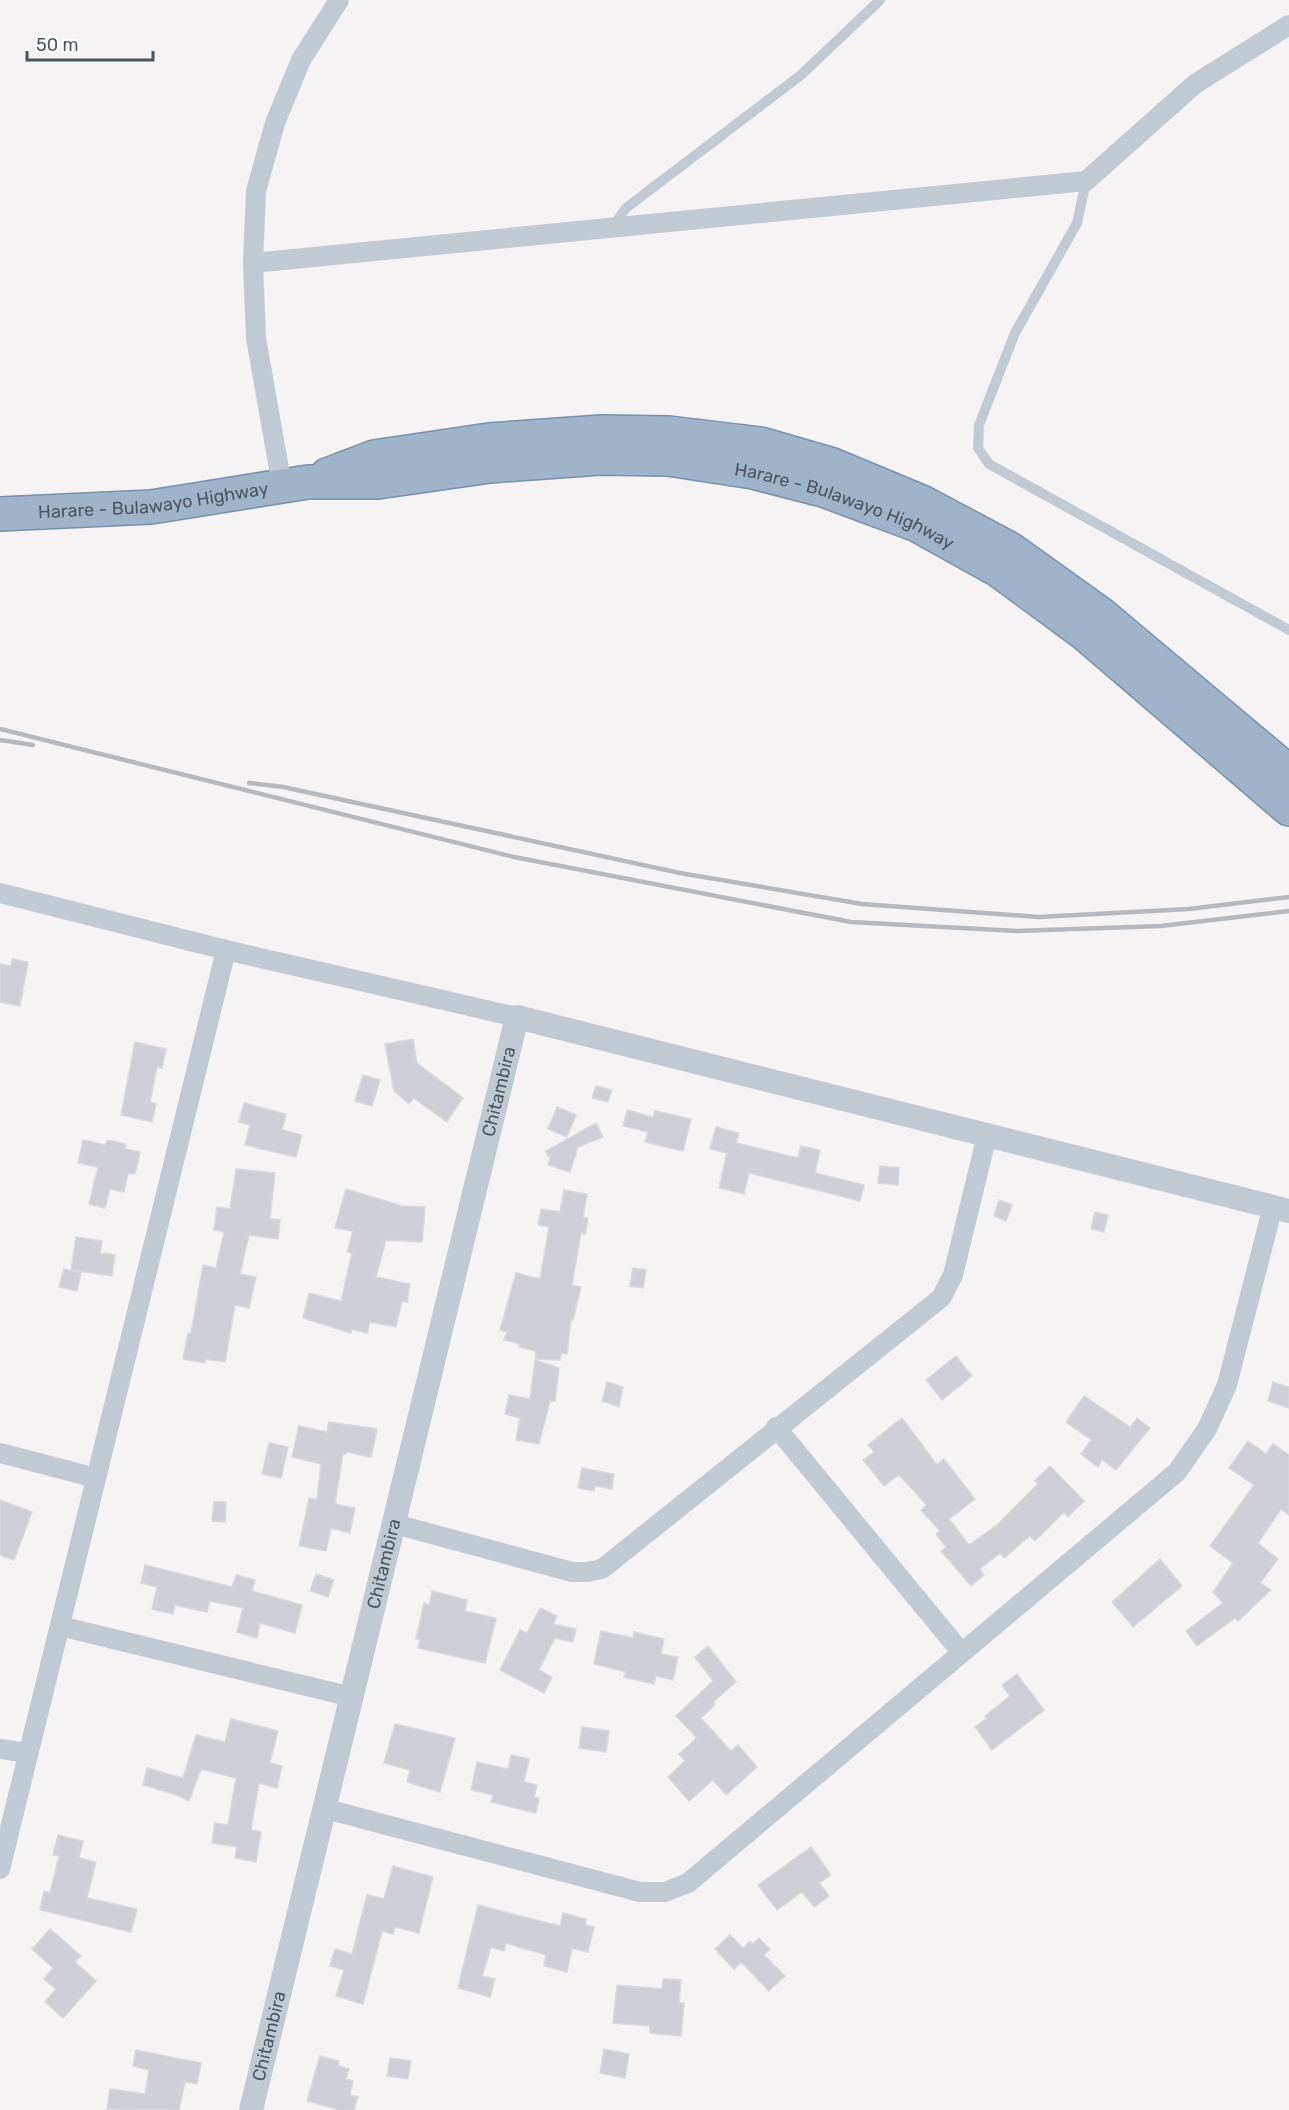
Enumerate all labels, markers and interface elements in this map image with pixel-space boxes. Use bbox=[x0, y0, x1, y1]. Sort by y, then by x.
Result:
scale bar bbox=[27, 24, 153, 62]
text: 50 m bbox=[36, 34, 79, 56]
street label: Harare - Bulawayo Highway bbox=[733, 458, 958, 554]
street label: Harare - Bulawayo Highway bbox=[38, 477, 270, 523]
street label: Chitambira bbox=[477, 1044, 520, 1139]
street label: Chitambira bbox=[362, 1517, 405, 1611]
street label: Chitambira bbox=[247, 1989, 291, 2083]

